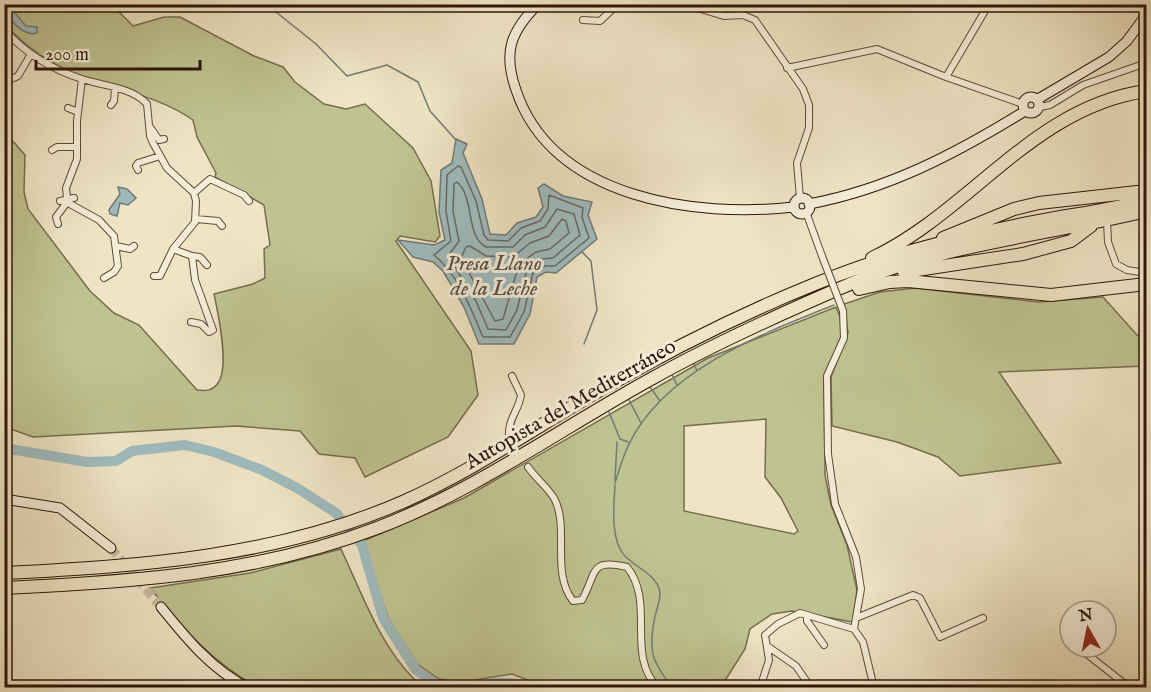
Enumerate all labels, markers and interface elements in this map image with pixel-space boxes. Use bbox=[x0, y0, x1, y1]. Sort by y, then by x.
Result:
scale bar bbox=[36, 33, 200, 71]
text: 200 m bbox=[45, 44, 89, 67]
water label: Presa Llano de la Leche bbox=[446, 250, 542, 303]
street label: Autopista del Mediterráneo bbox=[460, 333, 681, 477]
north arrow bbox=[1058, 599, 1118, 659]
text: N bbox=[1077, 605, 1095, 627]

